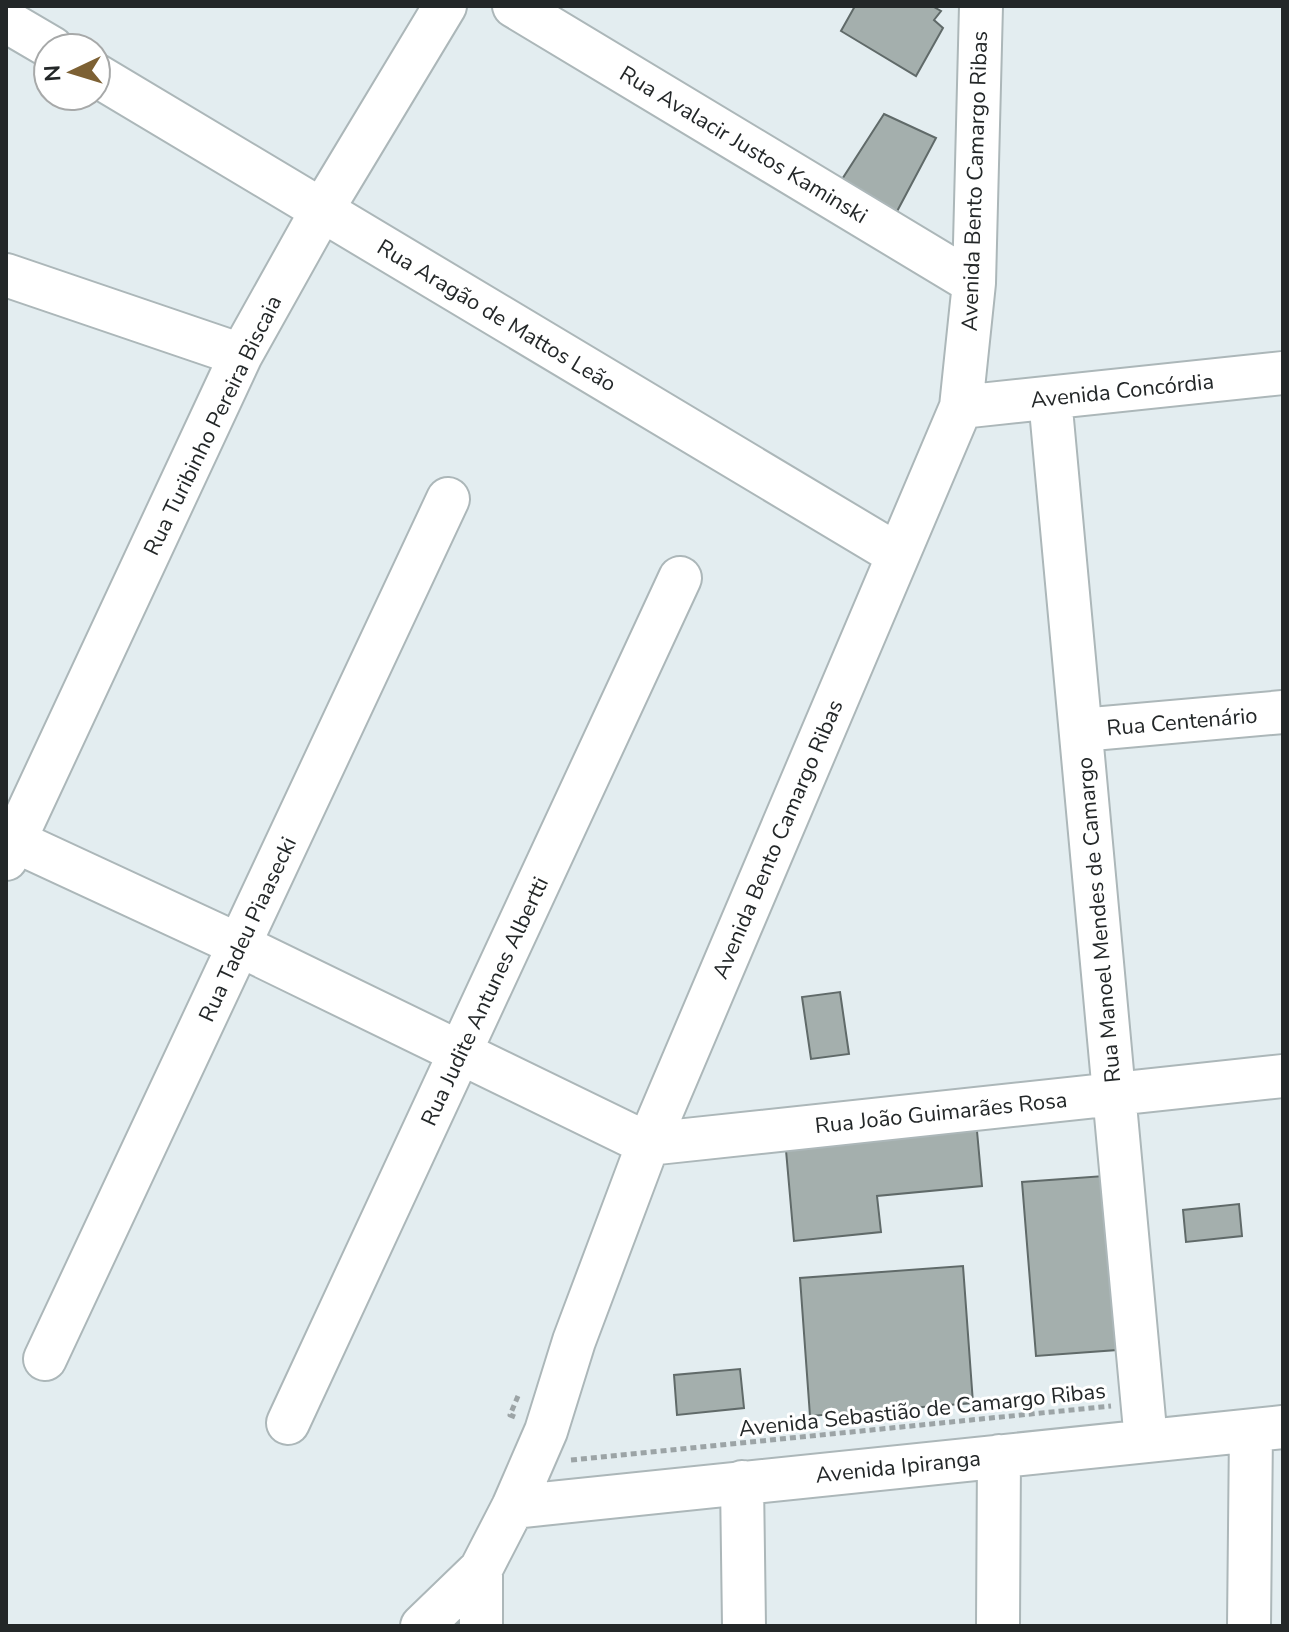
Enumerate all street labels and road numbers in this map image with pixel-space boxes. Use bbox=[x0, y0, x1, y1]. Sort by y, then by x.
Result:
street label: Avenida Bento Camargo Ribas bbox=[955, 30, 995, 332]
street label: Rua Avalacir Justos Kaminski bbox=[614, 59, 873, 231]
street label: Rua Aragão de Mattos Leão bbox=[371, 232, 622, 399]
street label: Rua Turibinho Pereira Biscaia bbox=[137, 290, 289, 561]
street label: Avenida Concórdia bbox=[1029, 366, 1215, 416]
street label: Avenida Bento Camargo Ribas bbox=[705, 695, 850, 984]
street label: Rua Centenário bbox=[1105, 700, 1259, 744]
street label: Rua Manoel Mendes de Camargo bbox=[1070, 756, 1128, 1084]
street label: Rua Tadeu Piaasecki bbox=[192, 832, 304, 1027]
street label: Rua Judite Antunes Albertti bbox=[414, 872, 556, 1131]
street label: Rua João Guimarães Rosa bbox=[813, 1085, 1069, 1141]
street label: Avenida Sebastião de Camargo Ribas bbox=[737, 1376, 1107, 1444]
street label: Avenida Ipiranga bbox=[814, 1443, 982, 1491]

